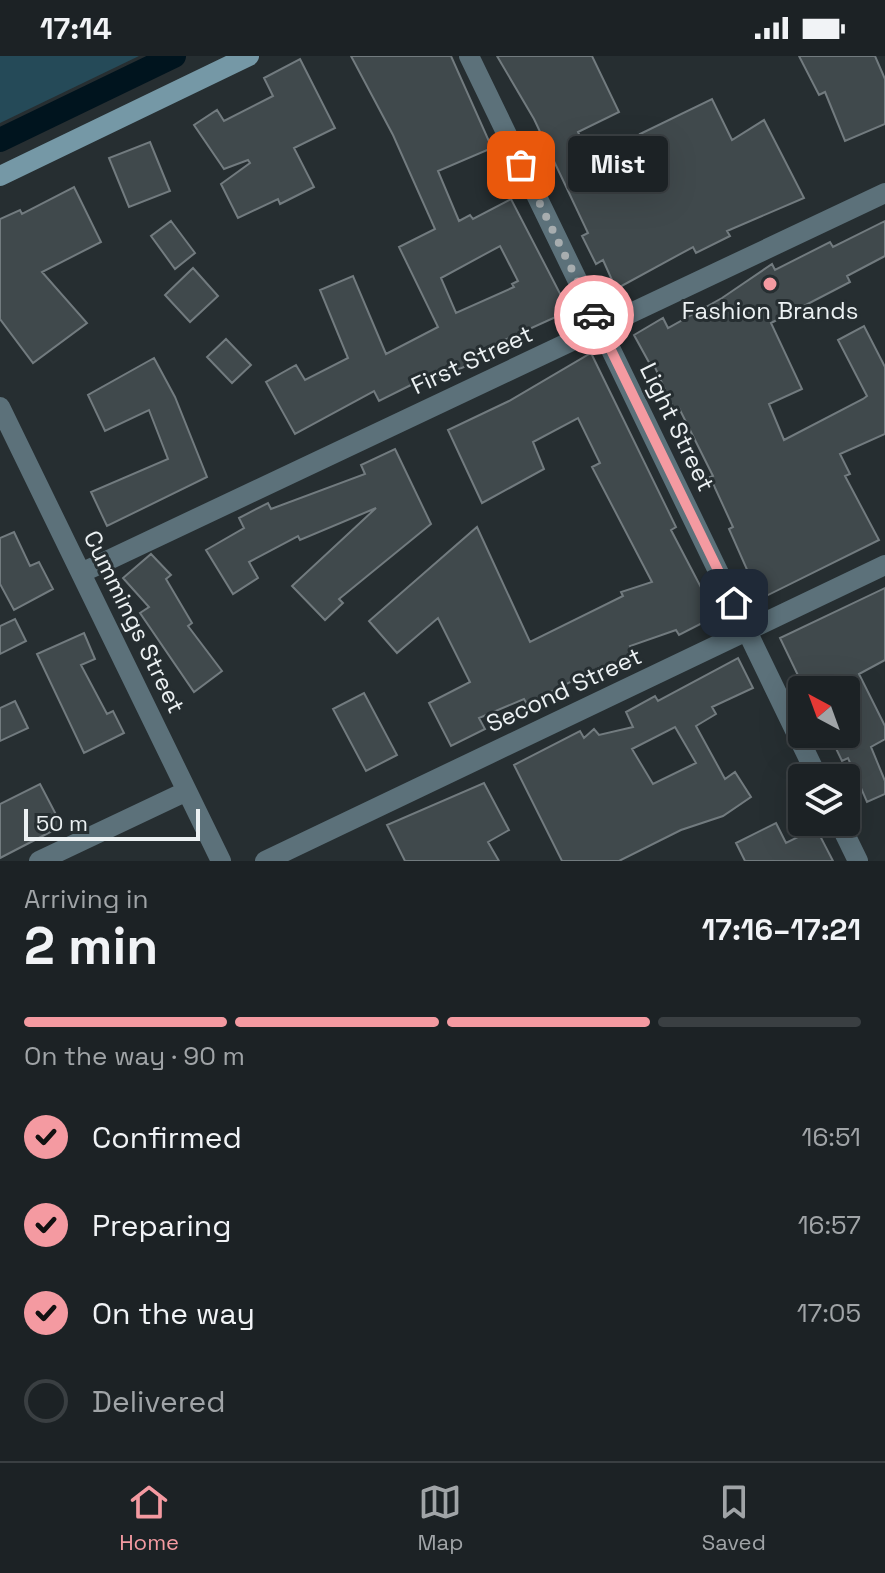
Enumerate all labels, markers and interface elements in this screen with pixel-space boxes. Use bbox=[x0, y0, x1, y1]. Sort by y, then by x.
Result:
text: 17:14 bbox=[40, 9, 112, 48]
pin bbox=[487, 131, 555, 199]
callout: Mist bbox=[569, 137, 669, 193]
icon: bag bbox=[499, 143, 543, 187]
text: Mist bbox=[590, 147, 646, 181]
courier bbox=[554, 275, 634, 355]
marker: Fashion Brands bbox=[761, 275, 779, 293]
icon: car bbox=[572, 293, 616, 337]
place label: Fashion Brands bbox=[682, 295, 858, 326]
street label: First Street bbox=[406, 318, 538, 401]
street label: Light Street bbox=[633, 357, 722, 496]
street label: Cummings Street bbox=[77, 525, 192, 718]
pin bbox=[700, 569, 768, 637]
icon: home bbox=[712, 581, 756, 625]
street label: Second Street bbox=[481, 640, 646, 739]
north arrow bbox=[788, 676, 860, 748]
map controls bbox=[788, 676, 860, 836]
button: layers bbox=[788, 764, 860, 836]
scale bar bbox=[24, 805, 200, 841]
text: 50 m bbox=[36, 809, 88, 837]
text: Arriving in bbox=[24, 882, 148, 916]
text: 17:16–17:21 bbox=[702, 910, 861, 949]
text: 2 min bbox=[24, 913, 158, 979]
text: On the way · 90 m bbox=[24, 1039, 245, 1073]
icon: check bbox=[24, 1115, 68, 1159]
text: Confirmed bbox=[92, 1118, 242, 1157]
text: 16:51 bbox=[802, 1120, 861, 1154]
icon: check bbox=[24, 1203, 68, 1247]
text: Preparing bbox=[92, 1206, 231, 1245]
text: 16:57 bbox=[798, 1208, 861, 1242]
icon: check bbox=[24, 1291, 68, 1335]
text: On the way bbox=[92, 1294, 255, 1333]
text: 17:05 bbox=[797, 1296, 861, 1330]
text: Delivered bbox=[92, 1382, 226, 1421]
tab: Home bbox=[119, 1480, 179, 1556]
tab: Map bbox=[417, 1480, 463, 1556]
tab: Saved bbox=[702, 1480, 766, 1556]

